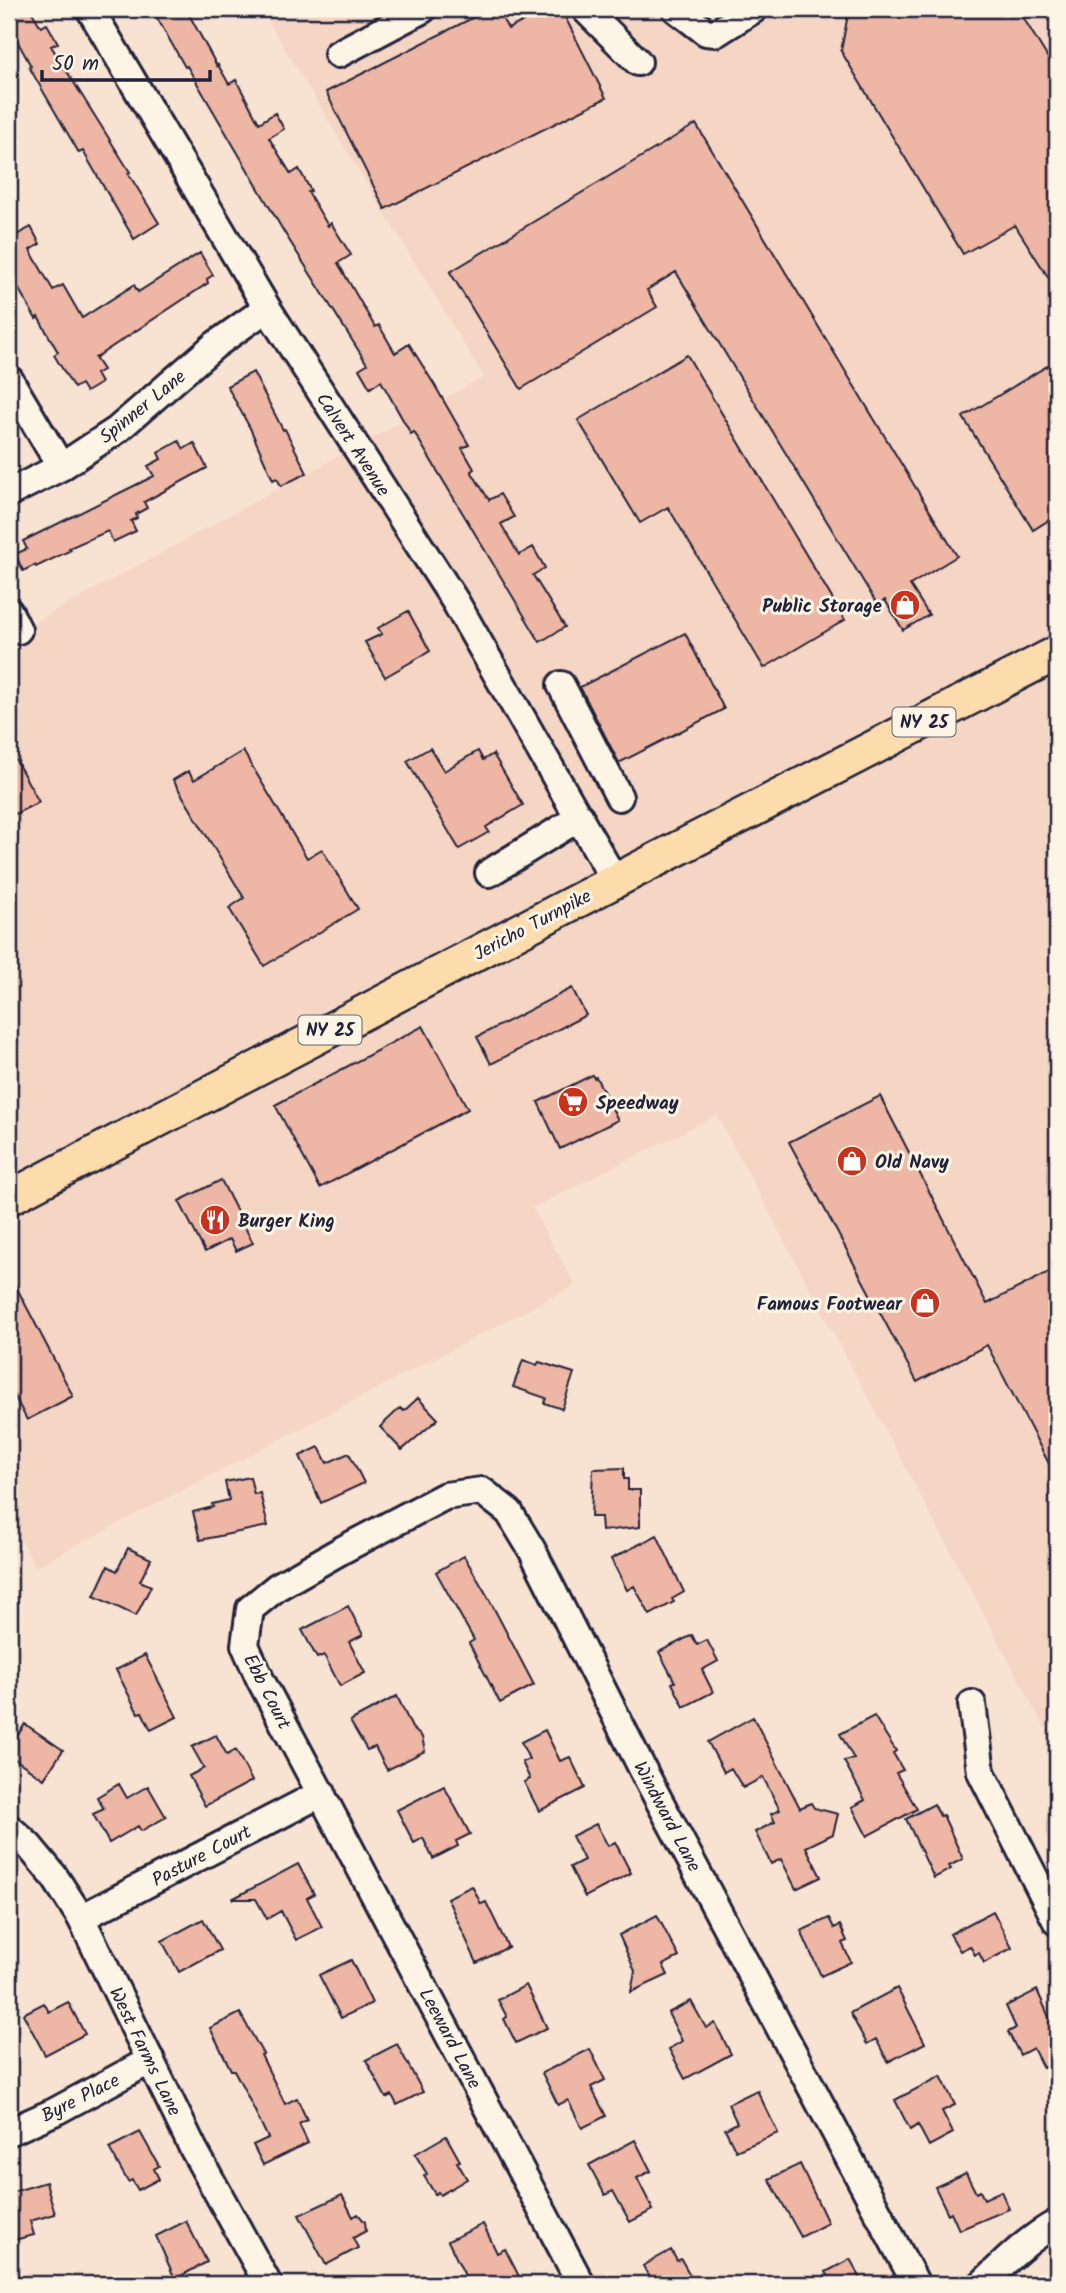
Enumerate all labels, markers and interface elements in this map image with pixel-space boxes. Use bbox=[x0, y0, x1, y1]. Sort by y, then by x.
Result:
scale bar bbox=[42, 38, 210, 82]
text: 50 m bbox=[52, 48, 99, 81]
street label: Spinner Lane bbox=[93, 363, 194, 452]
street label: Calvert Avenue bbox=[307, 387, 397, 503]
shop icon: Public Storage bbox=[888, 588, 922, 622]
place label: Public Storage bbox=[762, 592, 882, 622]
road number: NY 25 bbox=[892, 708, 956, 736]
street label: Jericho Turnpike bbox=[469, 882, 598, 970]
road number: NY 25 bbox=[298, 1015, 362, 1044]
supermarket icon: Speedway bbox=[556, 1085, 590, 1119]
place label: Speedway bbox=[596, 1089, 679, 1119]
shop icon: Old Navy bbox=[835, 1144, 869, 1178]
place label: Old Navy bbox=[875, 1148, 949, 1178]
restaurant icon: Burger King bbox=[198, 1203, 232, 1237]
place label: Burger King bbox=[238, 1207, 335, 1237]
shop icon: Famous Footwear bbox=[908, 1286, 942, 1320]
place label: Famous Footwear bbox=[757, 1290, 903, 1320]
street label: Ebb Court bbox=[234, 1649, 298, 1736]
street label: Windward Lane bbox=[624, 1756, 708, 1878]
street label: Pasture Court bbox=[147, 1818, 258, 1896]
street label: West Farms Lane bbox=[100, 1982, 189, 2122]
street label: Leeward Lane bbox=[410, 1983, 489, 2095]
street label: Byre Place bbox=[37, 2066, 126, 2131]

